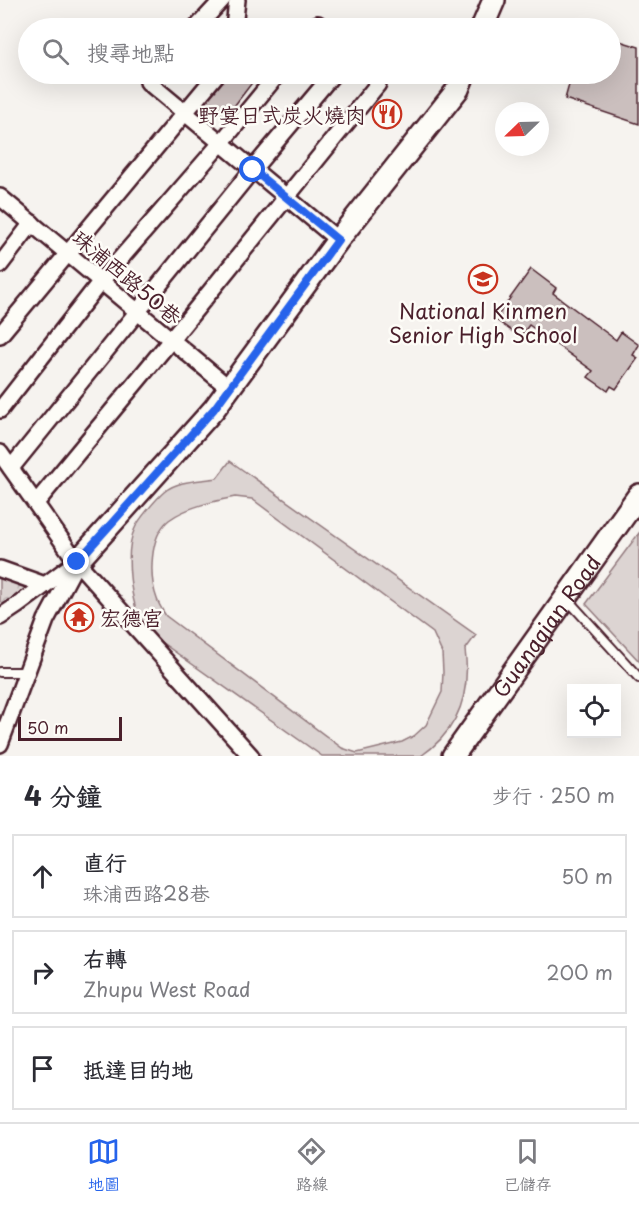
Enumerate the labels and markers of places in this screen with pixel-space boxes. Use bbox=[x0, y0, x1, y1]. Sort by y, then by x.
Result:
place label: 野宴日式炭火燒肉 bbox=[198, 98, 366, 130]
restaurant icon: 野宴日式炭火燒肉 bbox=[371, 98, 403, 130]
school or university icon: National Kinmen Senior High School bbox=[467, 263, 499, 295]
place label: National Kinmen Senior High School bbox=[388, 294, 578, 350]
temple icon: 宏德宮 bbox=[63, 601, 95, 633]
place label: 宏德宮 bbox=[100, 601, 163, 633]

